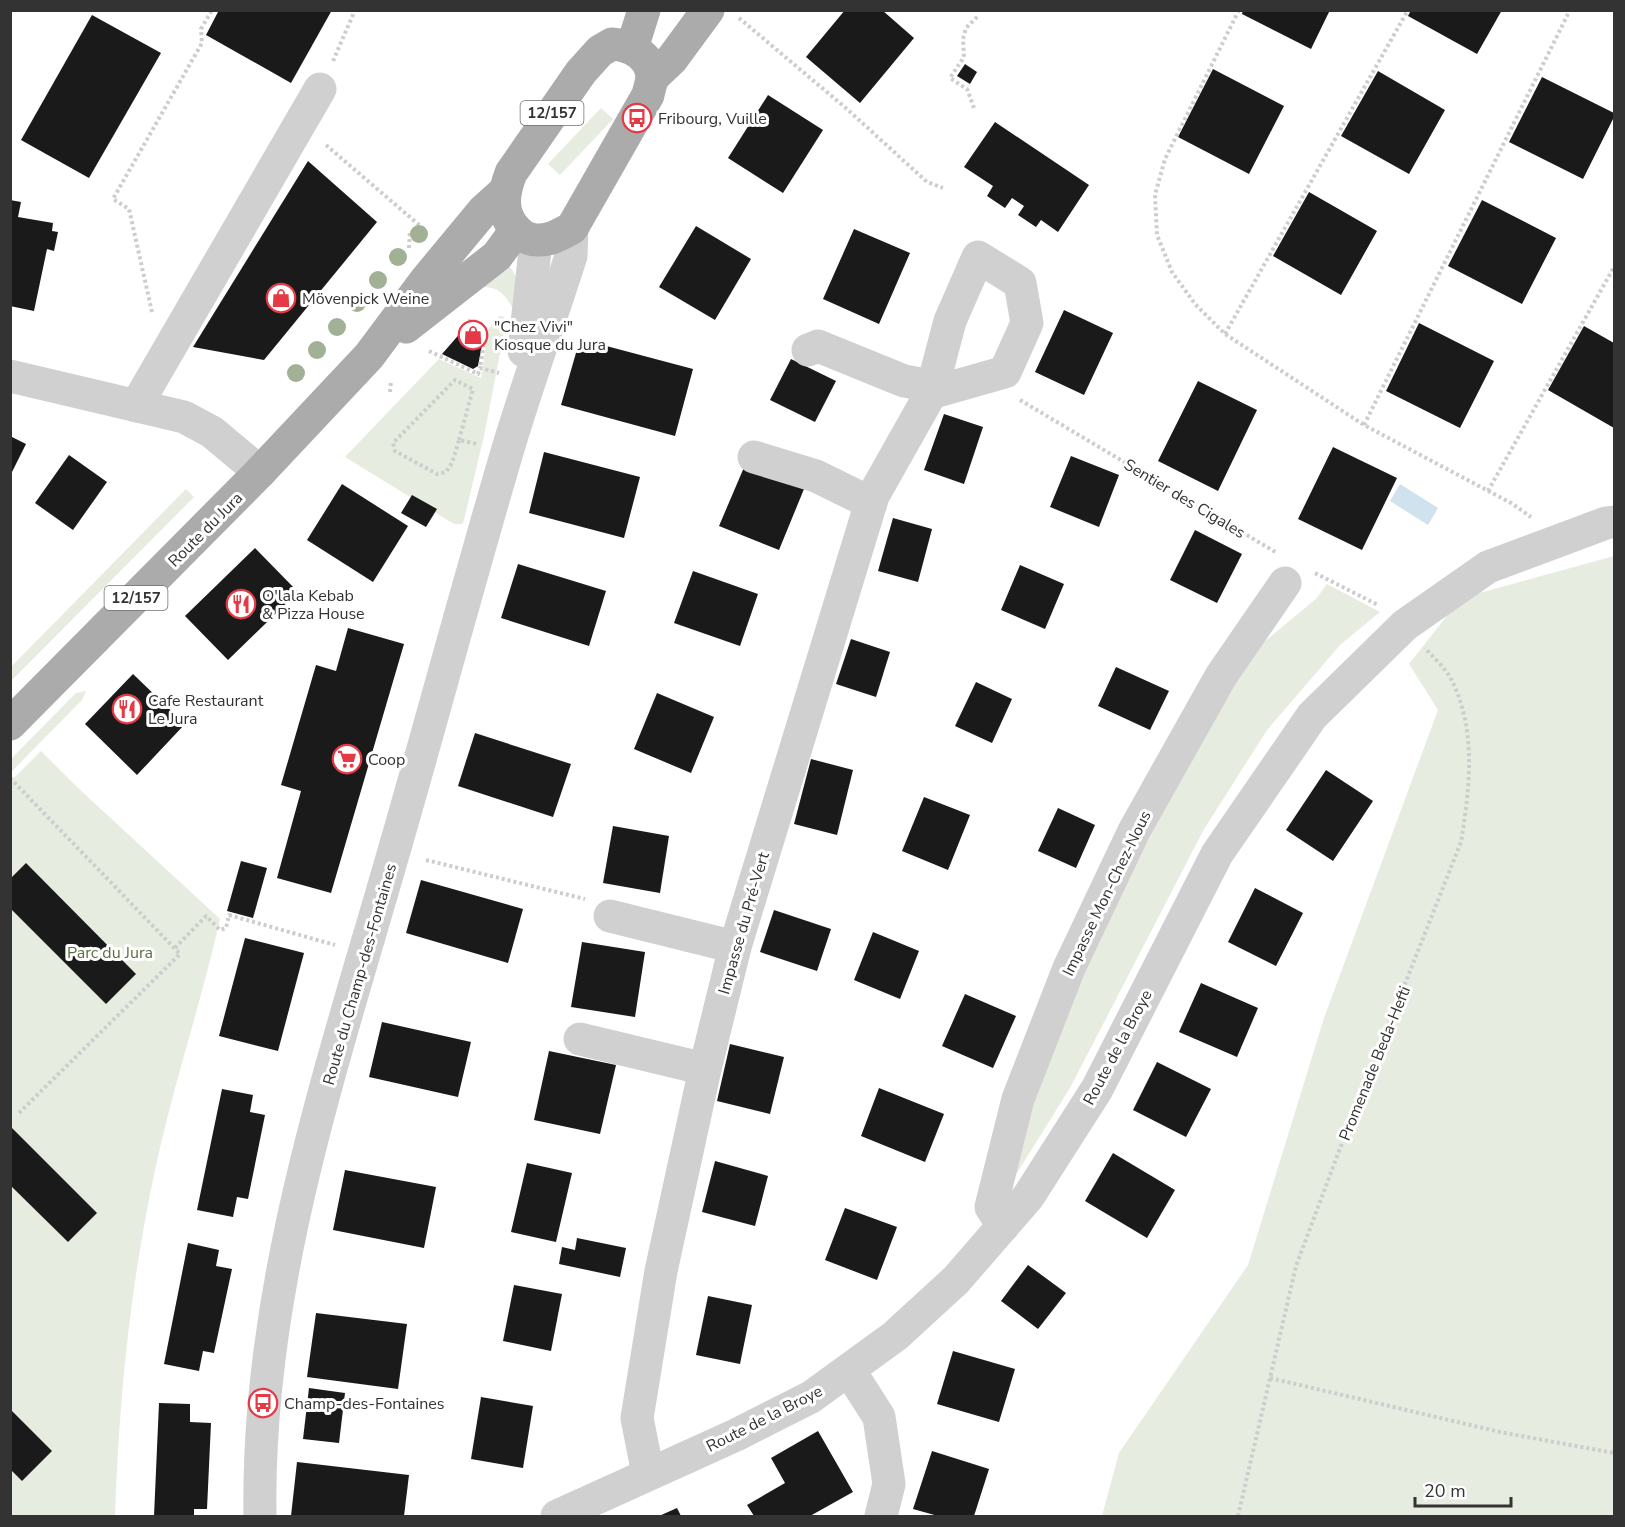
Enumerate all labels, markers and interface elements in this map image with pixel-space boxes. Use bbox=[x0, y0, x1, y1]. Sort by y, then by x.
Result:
road number: 12/157 bbox=[520, 101, 584, 125]
bus stop icon: Fribourg, Vuille bbox=[621, 102, 653, 134]
place label: Fribourg, Vuille bbox=[658, 108, 767, 130]
shop icon: Mövenpick Weine bbox=[265, 282, 297, 314]
place label: Mövenpick Weine bbox=[302, 288, 429, 310]
place label: "Chez Vivi" Kiosque du Jura bbox=[494, 316, 606, 356]
shop icon: "Chez Vivi" Kiosque du Jura bbox=[457, 319, 489, 351]
street label: Sentier des Cigales bbox=[1120, 454, 1249, 544]
street label: Route du Jura bbox=[164, 488, 248, 572]
place label: O'lala Kebab & Pizza House bbox=[262, 585, 365, 625]
road number: 12/157 bbox=[104, 586, 168, 610]
restaurant icon: O'lala Kebab & Pizza House bbox=[225, 588, 257, 620]
place label: Cafe Restaurant Le Jura bbox=[148, 690, 264, 730]
restaurant icon: Cafe Restaurant Le Jura bbox=[111, 693, 143, 725]
supermarket icon: Coop bbox=[331, 743, 363, 775]
place label: Coop bbox=[368, 749, 405, 771]
street label: Impasse Mon-Chez-Nous bbox=[1057, 807, 1157, 980]
street label: Impasse du Pré-Vert bbox=[713, 849, 775, 997]
street label: Route du Champ-des-Fontaines bbox=[318, 861, 402, 1088]
park label: Parc du Jura bbox=[67, 942, 153, 964]
street label: Promenade Beda-Hefti bbox=[1334, 983, 1416, 1144]
street label: Route de la Broye bbox=[1078, 986, 1158, 1109]
street label: Route de la Broye bbox=[703, 1380, 826, 1458]
bus stop icon: Champ-des-Fontaines bbox=[247, 1387, 279, 1419]
place label: Champ-des-Fontaines bbox=[284, 1393, 444, 1415]
scale bar bbox=[1415, 1470, 1511, 1508]
text: 20 m bbox=[1424, 1479, 1466, 1503]

